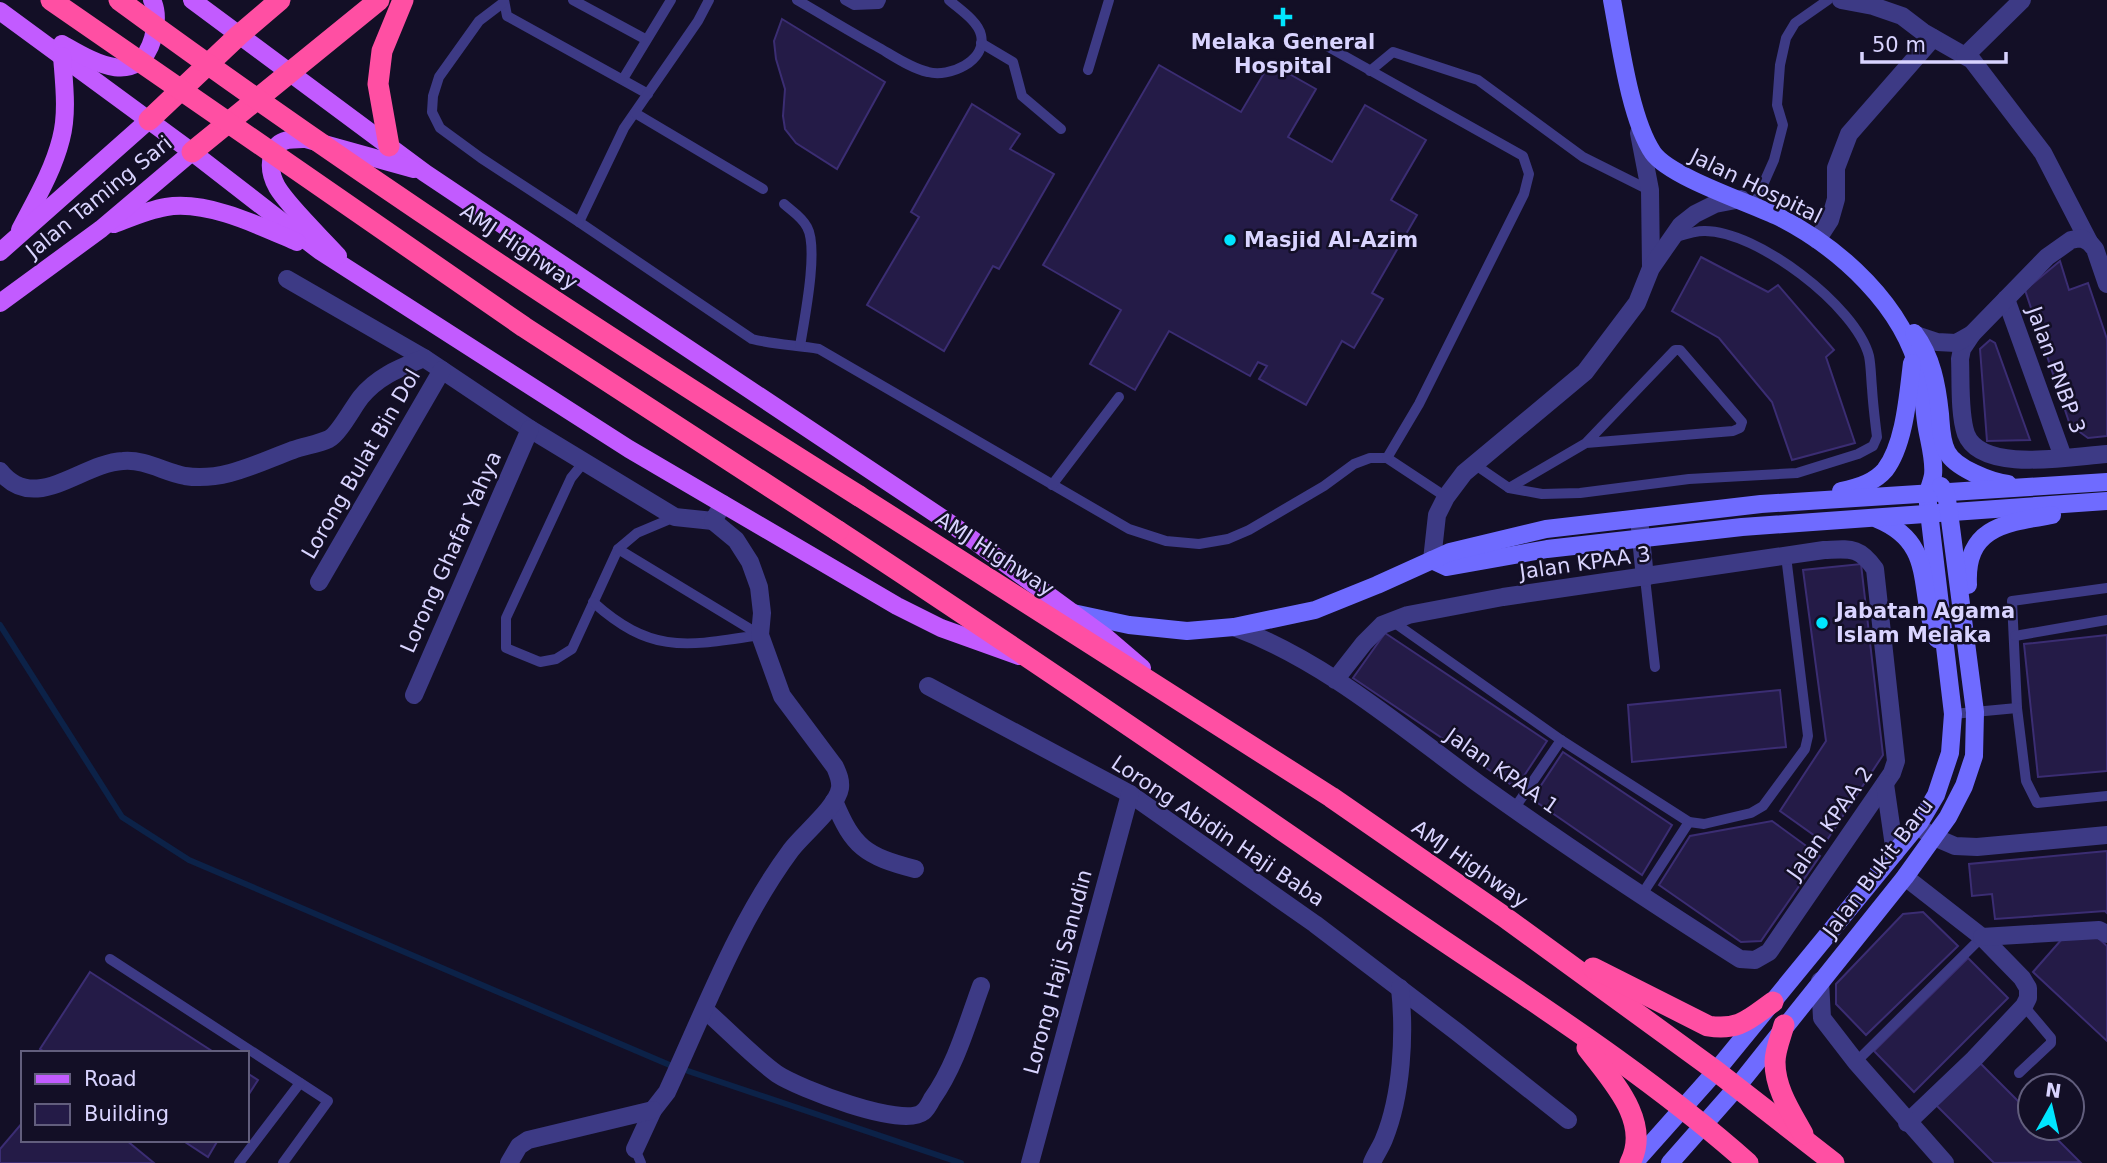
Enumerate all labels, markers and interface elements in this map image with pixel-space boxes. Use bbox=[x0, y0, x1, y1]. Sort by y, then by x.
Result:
marker: Melaka General Hospital bbox=[1273, 7, 1293, 27]
scale bar bbox=[1862, 21, 2006, 65]
place label: Melaka General Hospital bbox=[1191, 30, 1375, 78]
text: 50 m bbox=[1872, 33, 1926, 57]
street label: Jalan Taming Sari bbox=[20, 131, 177, 264]
street label: Jalan Hospital bbox=[1684, 143, 1826, 228]
street label: AMJ Highway bbox=[456, 199, 582, 295]
place label: Masjid Al-Azim bbox=[1244, 228, 1418, 252]
marker: Masjid Al-Azim bbox=[1222, 232, 1238, 248]
street label: Jalan PNBP 3 bbox=[2021, 301, 2090, 437]
street label: Lorong Bulat Bin Dol bbox=[297, 365, 425, 563]
street label: Lorong Ghafar Yahya bbox=[396, 448, 506, 656]
street label: AMJ Highway bbox=[931, 507, 1059, 601]
street label: Jalan KPAA 3 bbox=[1516, 542, 1652, 584]
place label: Jabatan Agama Islam Melaka bbox=[1834, 599, 2015, 647]
marker: Jabatan Agama Islam Melaka bbox=[1814, 615, 1830, 631]
street label: Jalan KPAA 1 bbox=[1439, 722, 1563, 819]
street label: Lorong Abidin Haji Baba bbox=[1107, 751, 1329, 911]
street label: Jalan KPAA 2 bbox=[1781, 762, 1878, 886]
street label: Jalan Bukit Baru bbox=[1817, 794, 1938, 944]
street label: AMJ Highway bbox=[1407, 815, 1533, 913]
street label: Lorong Haji Sanudin bbox=[1019, 867, 1097, 1077]
legend bbox=[21, 1051, 248, 1142]
text: Road bbox=[84, 1067, 137, 1091]
north arrow bbox=[2016, 1072, 2086, 1142]
text: N bbox=[2044, 1078, 2063, 1102]
text: Building bbox=[84, 1102, 169, 1126]

